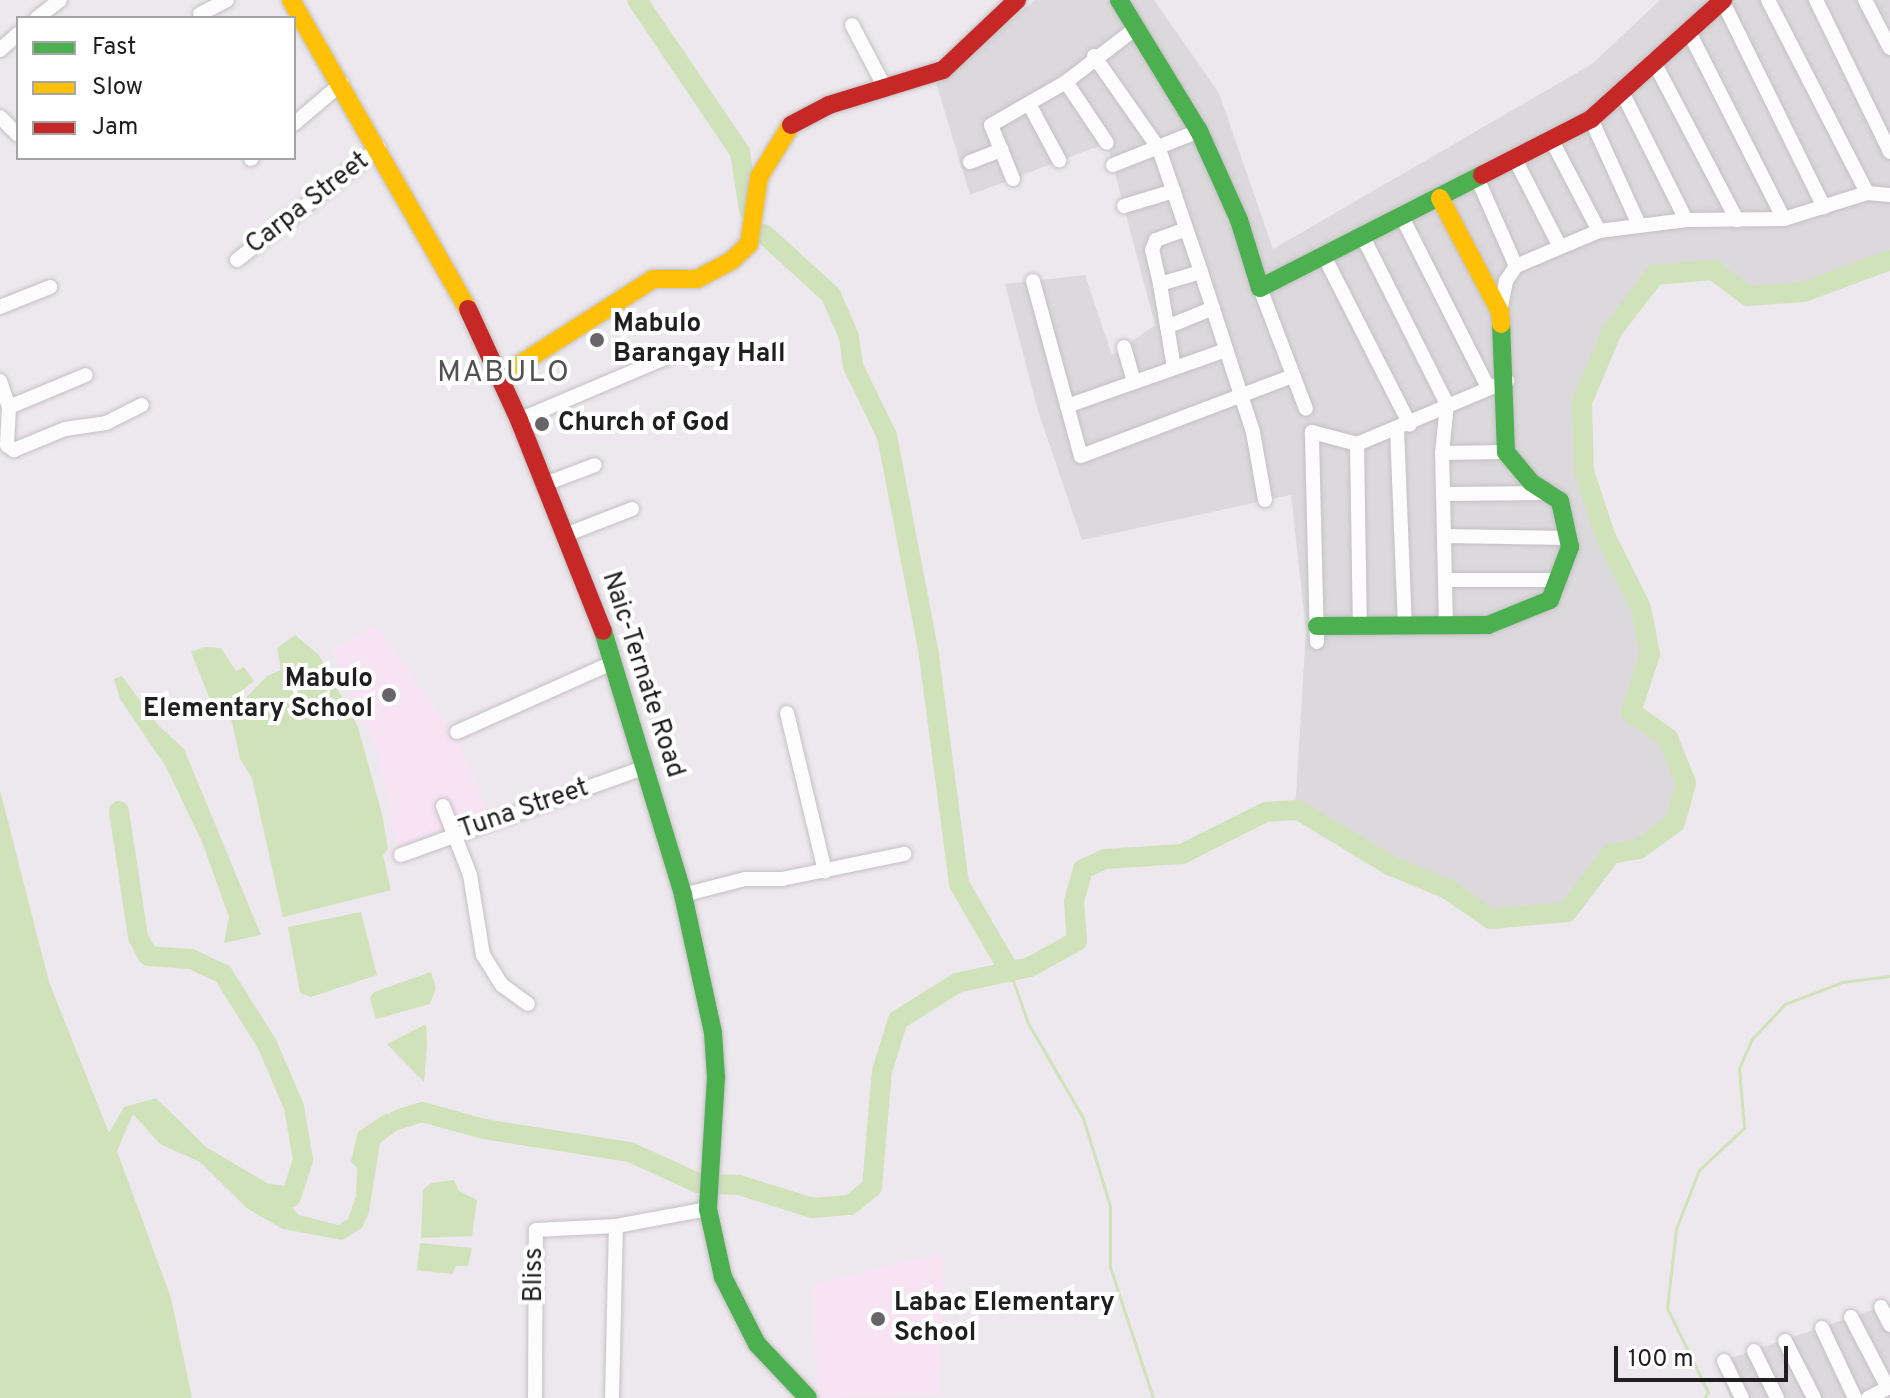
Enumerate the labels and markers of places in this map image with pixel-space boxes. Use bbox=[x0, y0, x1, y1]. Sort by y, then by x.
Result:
place label: Mabulo Barangay Hall bbox=[613, 309, 785, 370]
marker: Mabulo Barangay Hall bbox=[588, 331, 606, 349]
place label: Church of God bbox=[558, 408, 730, 440]
marker: Church of God bbox=[533, 415, 551, 433]
place label: Mabulo Elementary School bbox=[143, 664, 373, 726]
marker: Mabulo Elementary School bbox=[380, 686, 398, 704]
place label: Labac Elementary School bbox=[894, 1288, 1115, 1350]
marker: Labac Elementary School bbox=[869, 1310, 887, 1328]

